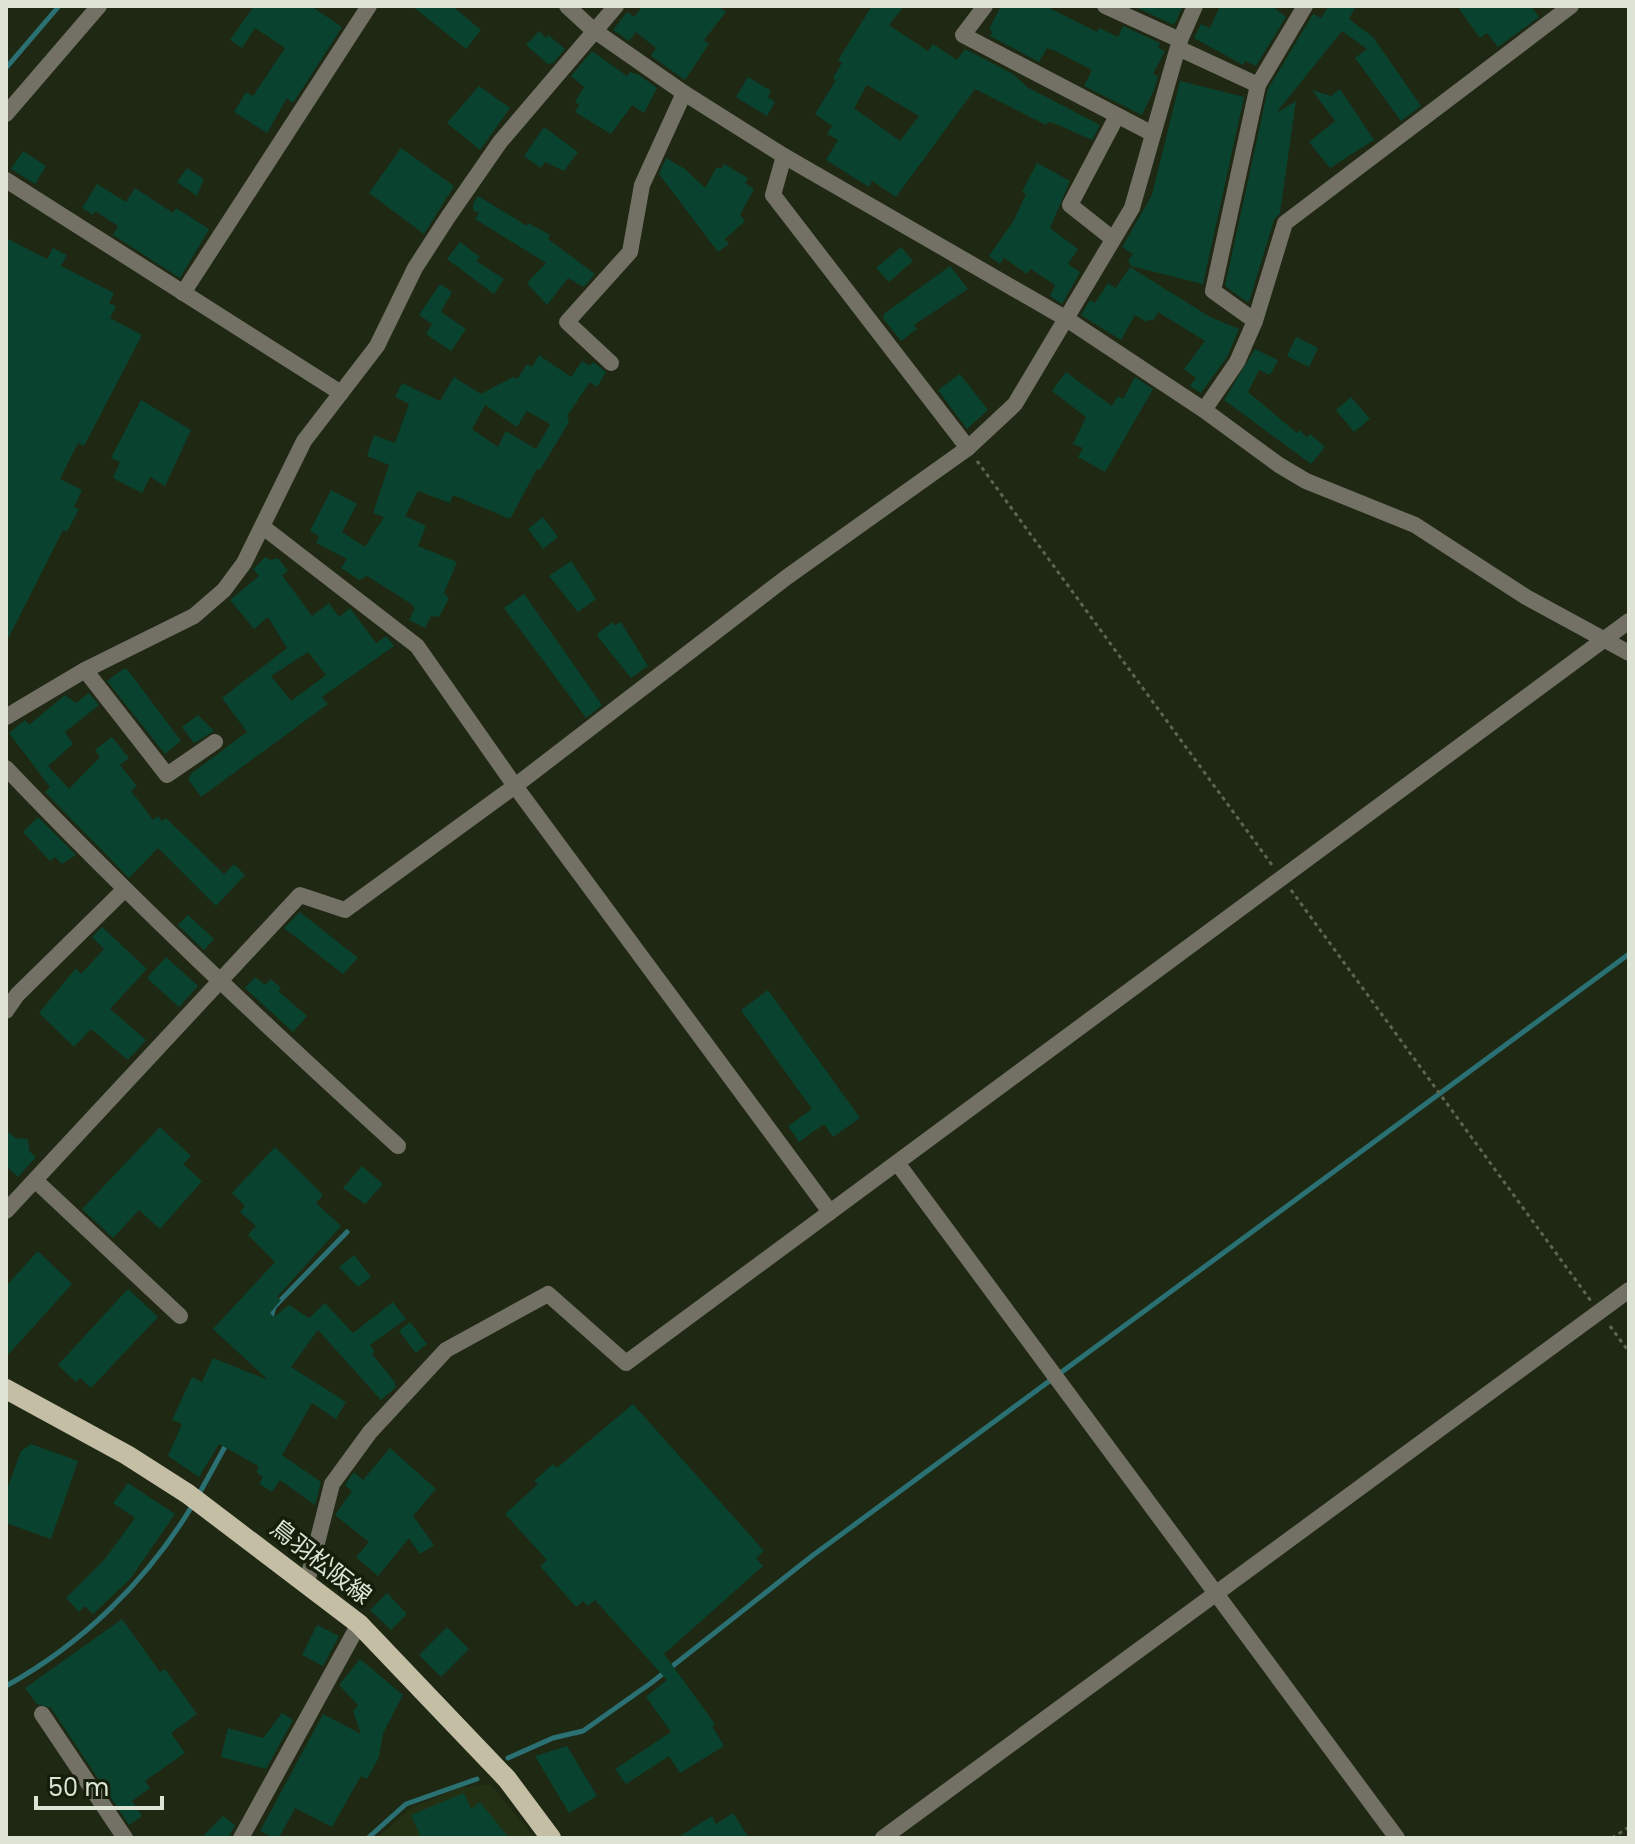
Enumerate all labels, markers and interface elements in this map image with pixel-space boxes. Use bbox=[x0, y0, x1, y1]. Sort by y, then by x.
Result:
street label: 鳥羽松阪線 bbox=[264, 1512, 379, 1612]
scale bar bbox=[36, 1760, 162, 1810]
text: 50 m bbox=[48, 1771, 109, 1804]

